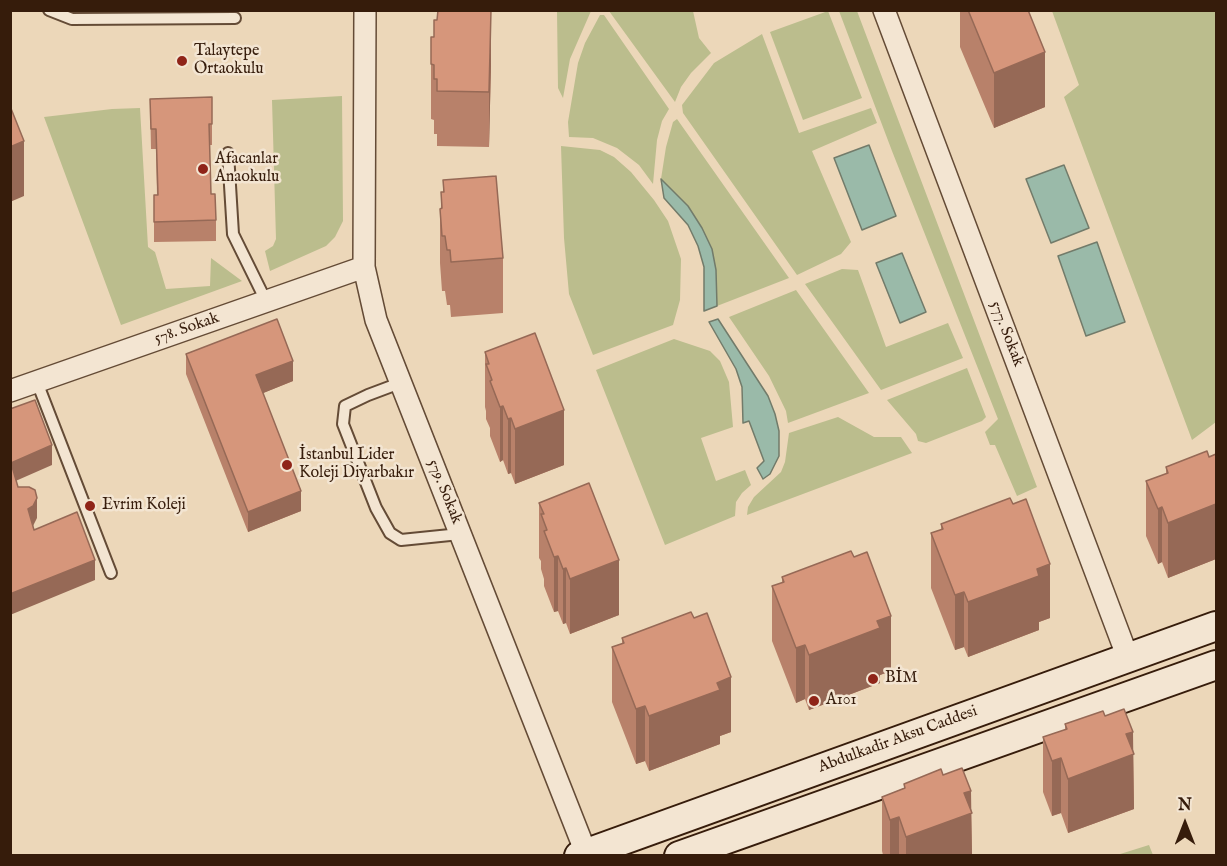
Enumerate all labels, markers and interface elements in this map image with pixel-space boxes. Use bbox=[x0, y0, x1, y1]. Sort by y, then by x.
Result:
place label: Talaytepe Ortaokulu bbox=[194, 42, 264, 80]
marker: Talaytepe Ortaokulu bbox=[175, 54, 189, 68]
place label: Afacanlar Anaokulu bbox=[215, 150, 279, 188]
marker: Afacanlar Anaokulu bbox=[196, 162, 210, 176]
street label: 577. Sokak bbox=[985, 299, 1027, 369]
street label: 578. Sokak bbox=[152, 309, 222, 349]
place label: İstanbul Lider Koleji Diyarbakır bbox=[299, 446, 414, 484]
street label: 579. Sokak bbox=[422, 457, 466, 527]
marker: İstanbul Lider Koleji Diyarbakır bbox=[280, 458, 294, 472]
place label: Evrim Koleji bbox=[102, 496, 186, 516]
marker: Evrim Koleji bbox=[83, 499, 97, 513]
place label: BİM bbox=[885, 669, 918, 689]
marker: BİM bbox=[866, 672, 880, 686]
place label: A101 bbox=[826, 691, 856, 711]
marker: A101 bbox=[807, 694, 821, 708]
street label: Abdulkadir Aksu Caddesi bbox=[816, 702, 980, 778]
north arrow bbox=[1155, 794, 1215, 854]
text: N bbox=[1178, 796, 1192, 816]

